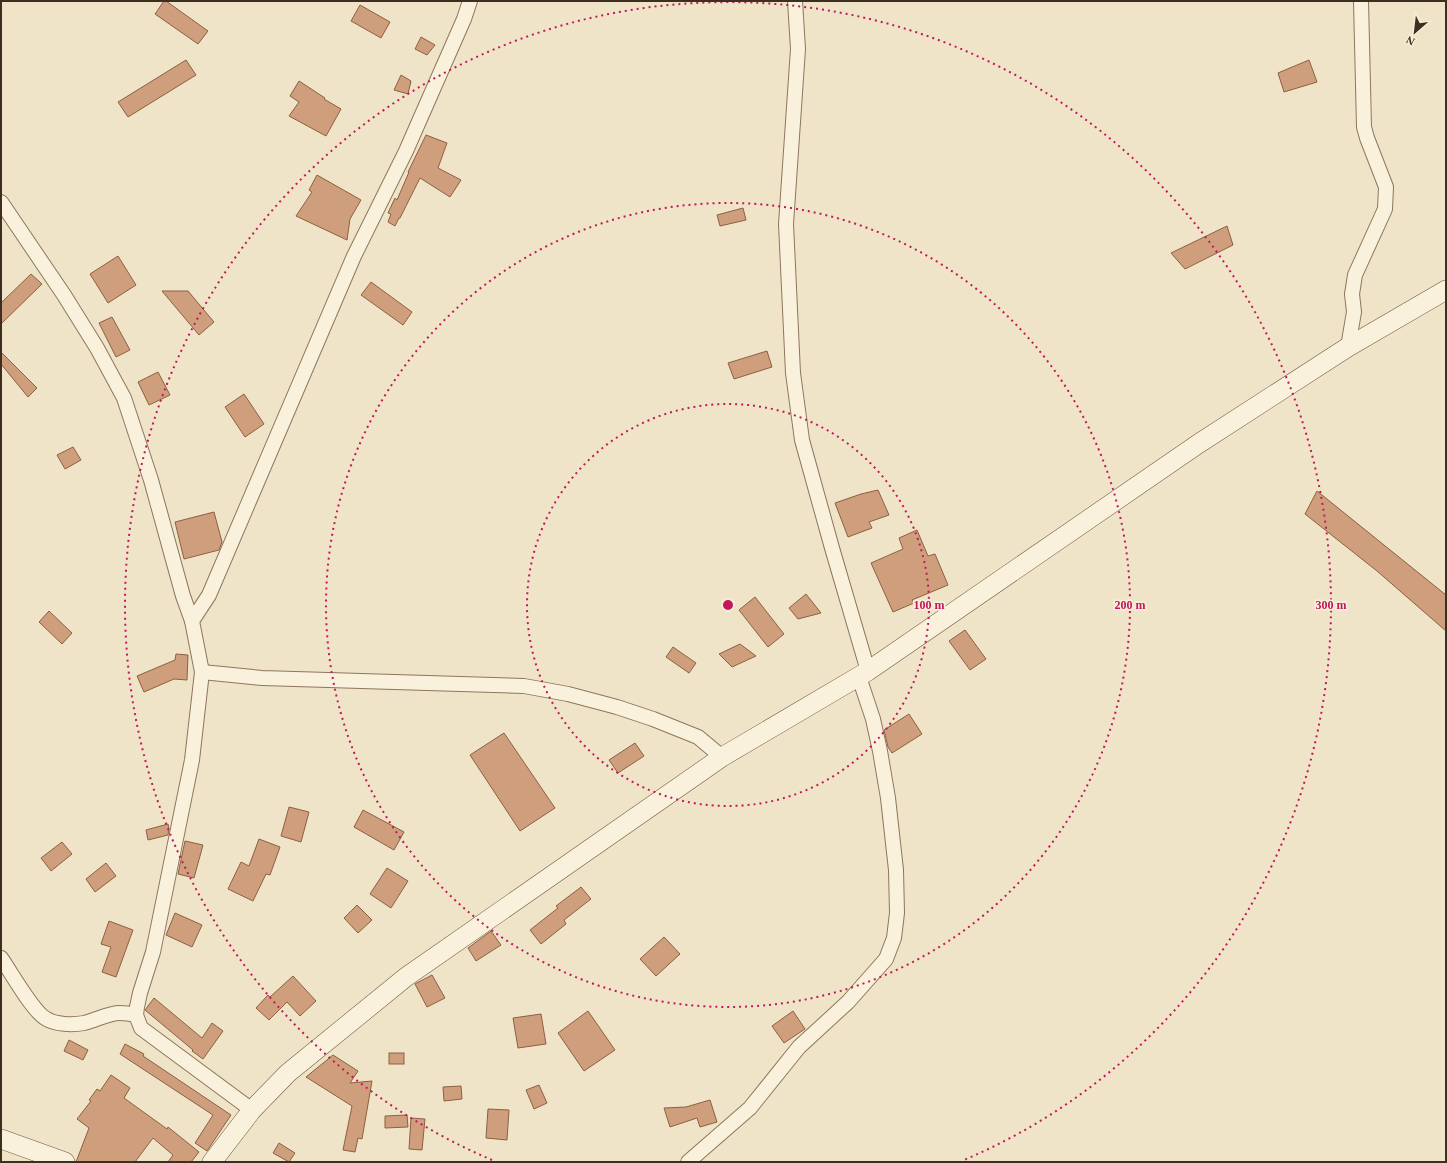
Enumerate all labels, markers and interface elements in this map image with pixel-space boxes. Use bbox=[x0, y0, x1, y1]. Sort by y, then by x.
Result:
north arrow bbox=[1395, 12, 1435, 52]
text: N bbox=[1404, 34, 1417, 48]
centre of rings bbox=[721, 598, 735, 612]
text: 100 m bbox=[914, 598, 945, 612]
text: 200 m bbox=[1115, 598, 1146, 612]
text: 300 m bbox=[1316, 598, 1347, 612]

